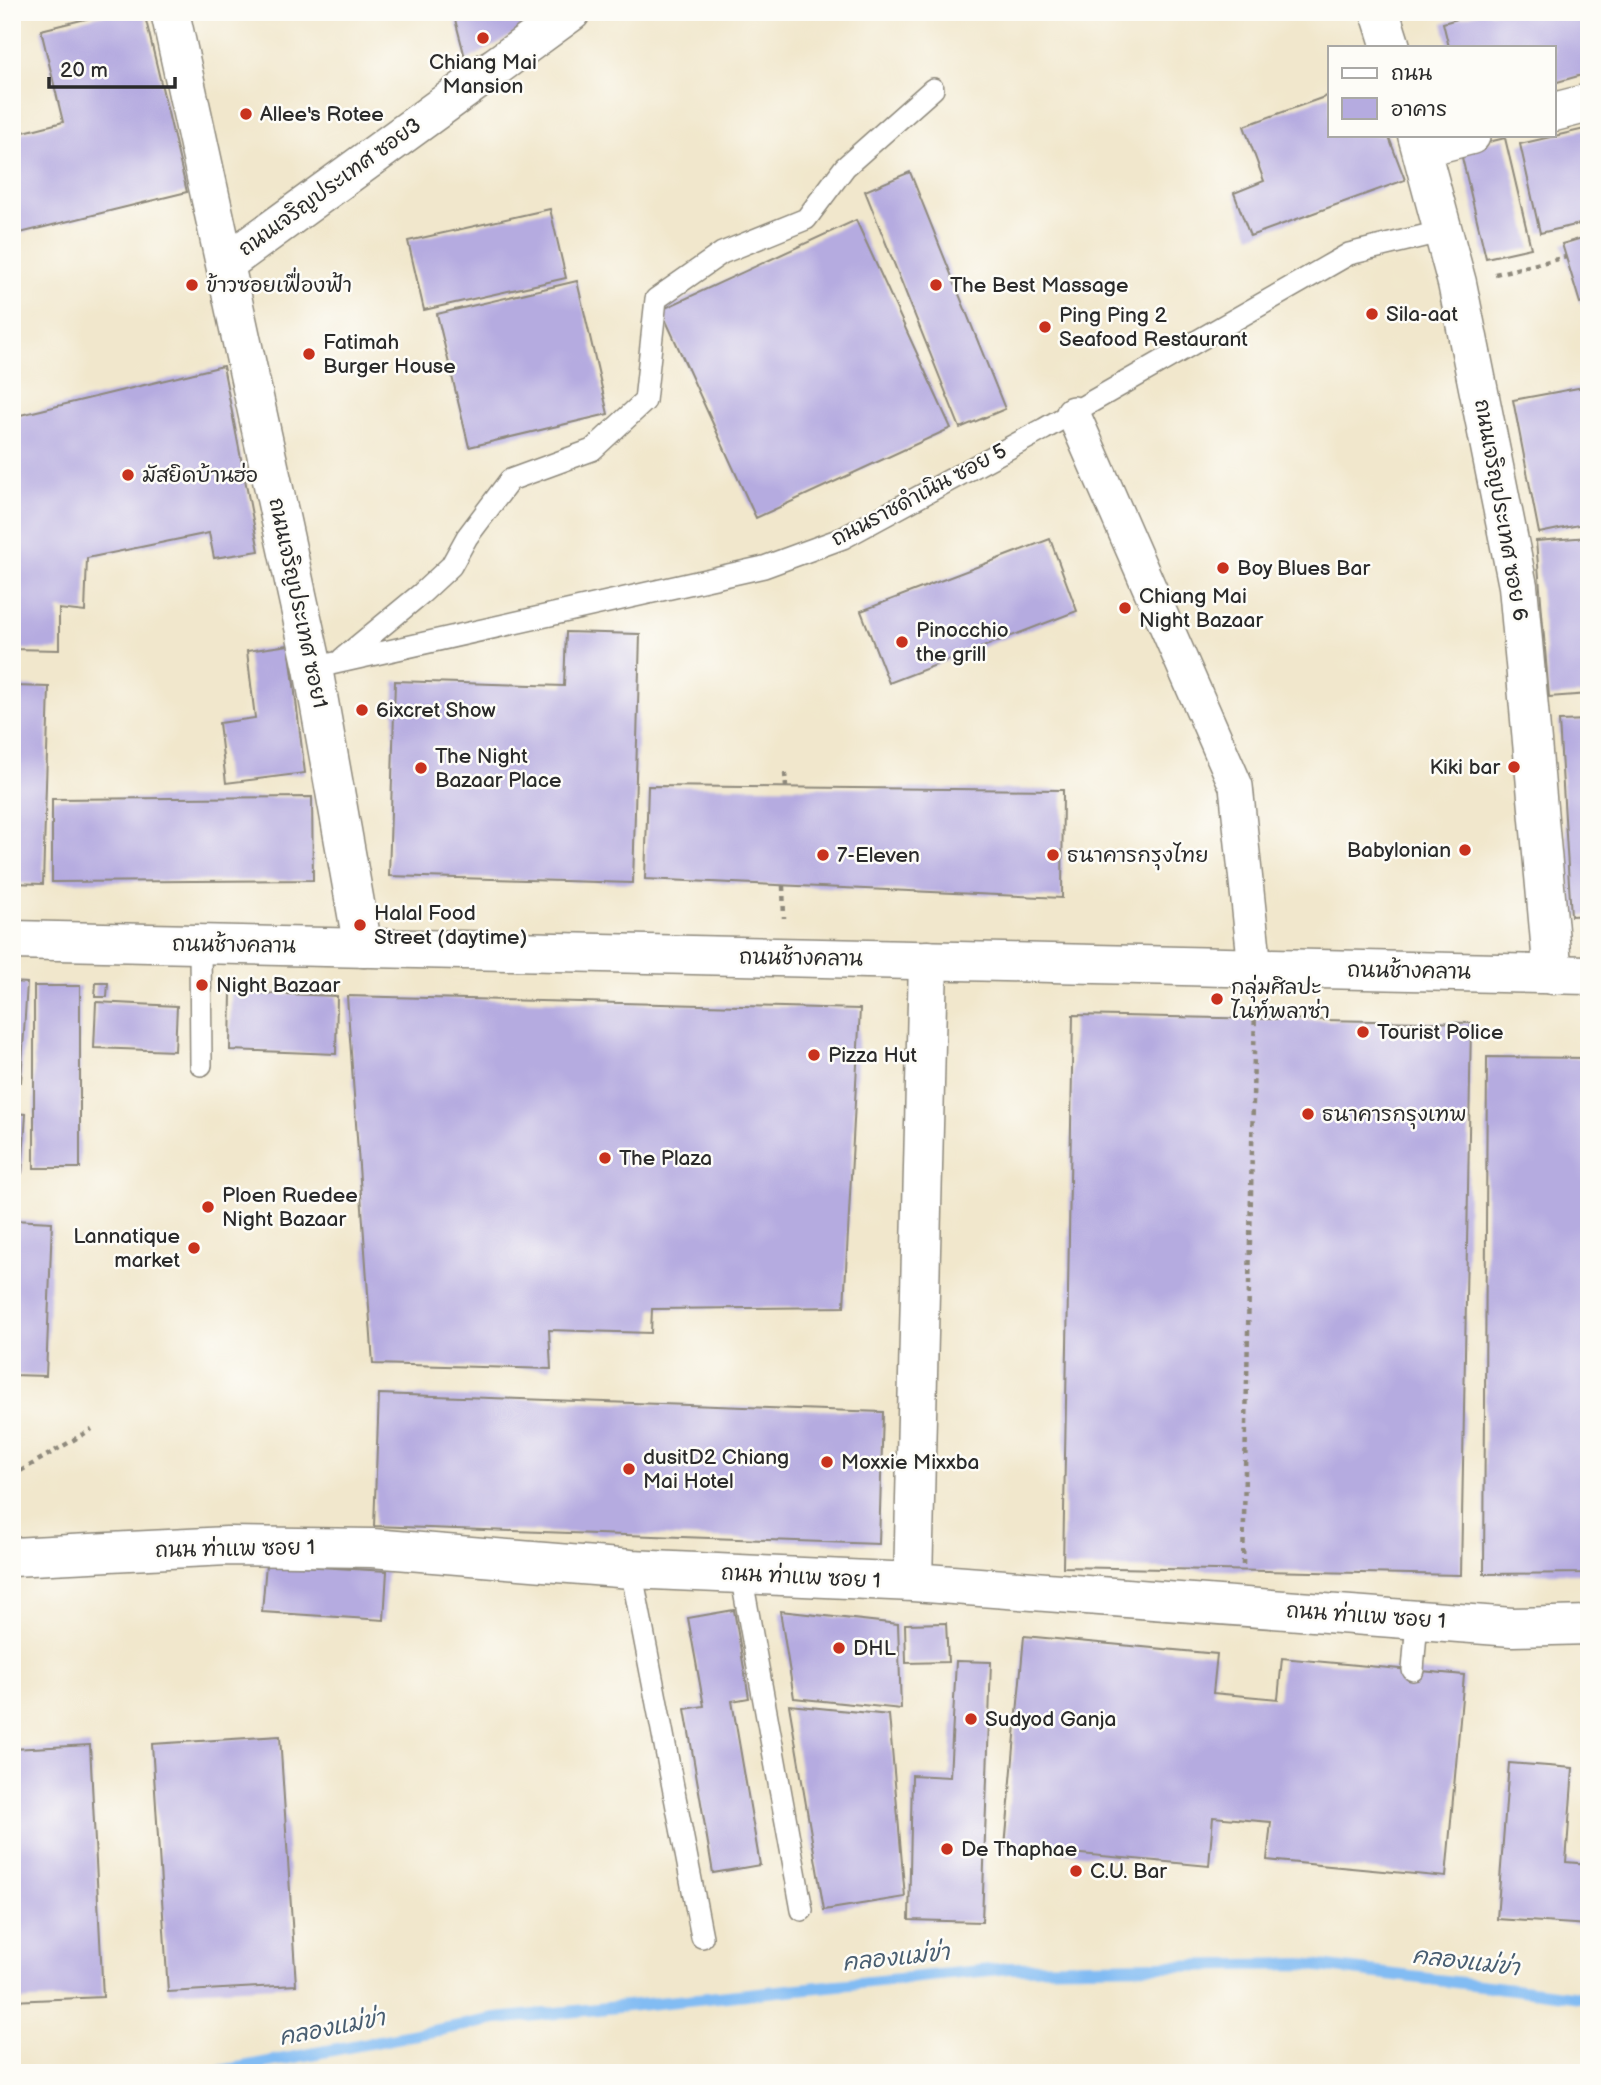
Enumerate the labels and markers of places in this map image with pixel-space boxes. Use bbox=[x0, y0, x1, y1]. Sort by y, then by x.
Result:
marker: Chiang Mai Mansion bbox=[475, 30, 491, 46]
place label: Chiang Mai Mansion bbox=[429, 50, 537, 99]
place label: Allee's Rotee bbox=[260, 102, 384, 127]
marker: Allee's Rotee bbox=[238, 106, 254, 122]
place label: ข้าวซอยเฟื่องฟ้า bbox=[206, 267, 352, 298]
place label: The Best Massage bbox=[950, 273, 1128, 298]
marker: ข้าวซอยเฟื่องฟ้า bbox=[184, 277, 200, 293]
marker: The Best Massage bbox=[928, 277, 944, 293]
place label: Sila-aat bbox=[1386, 302, 1458, 327]
place label: Ping Ping 2 Seafood Restaurant bbox=[1059, 303, 1248, 352]
marker: Sila-aat bbox=[1364, 306, 1380, 322]
marker: Ping Ping 2 Seafood Restaurant bbox=[1037, 319, 1053, 335]
place label: Fatimah Burger House bbox=[323, 330, 456, 379]
marker: Fatimah Burger House bbox=[301, 346, 317, 362]
place label: มัสยิดบ้านฮ่อ bbox=[142, 462, 258, 488]
marker: มัสยิดบ้านฮ่อ bbox=[120, 467, 136, 483]
place label: Boy Blues Bar bbox=[1237, 556, 1370, 581]
marker: Boy Blues Bar bbox=[1215, 560, 1231, 576]
place label: Chiang Mai Night Bazaar bbox=[1139, 584, 1263, 633]
marker: Chiang Mai Night Bazaar bbox=[1117, 600, 1133, 616]
place label: Pinocchio the grill bbox=[916, 618, 1009, 667]
marker: Pinocchio the grill bbox=[894, 634, 910, 650]
place label: 6ixcret Show bbox=[376, 698, 496, 723]
marker: 6ixcret Show bbox=[354, 702, 370, 718]
place label: The Night Bazaar Place bbox=[435, 744, 561, 793]
place label: Kiki bar bbox=[1429, 755, 1500, 780]
marker: Kiki bar bbox=[1506, 759, 1522, 775]
marker: The Night Bazaar Place bbox=[413, 760, 429, 776]
place label: Babylonian bbox=[1347, 838, 1451, 863]
place label: ธนาคารกรุงไทย bbox=[1067, 842, 1209, 871]
marker: Babylonian bbox=[1457, 842, 1473, 858]
place label: 7-Eleven bbox=[837, 843, 920, 868]
marker: 7-Eleven bbox=[815, 847, 831, 863]
marker: ธนาคารกรุงไทย bbox=[1045, 847, 1061, 863]
place label: Halal Food Street (daytime) bbox=[374, 901, 527, 950]
marker: Halal Food Street (daytime) bbox=[352, 917, 368, 933]
place label: Night Bazaar bbox=[216, 973, 340, 998]
place label: กลุ่มศิลปะ ไนท์พลาซ่า bbox=[1230, 974, 1330, 1024]
marker: Night Bazaar bbox=[194, 977, 210, 993]
marker: กลุ่มศิลปะ ไนท์พลาซ่า bbox=[1209, 991, 1225, 1007]
place label: Tourist Police bbox=[1377, 1020, 1503, 1045]
marker: Tourist Police bbox=[1355, 1024, 1371, 1040]
place label: Pizza Hut bbox=[828, 1043, 918, 1068]
marker: Pizza Hut bbox=[806, 1047, 822, 1063]
place label: ธนาคารกรุงเทพ bbox=[1322, 1102, 1467, 1130]
marker: ธนาคารกรุงเทพ bbox=[1300, 1106, 1316, 1122]
place label: The Plaza bbox=[619, 1146, 712, 1171]
marker: The Plaza bbox=[597, 1150, 613, 1166]
place label: Ploen Ruedee Night Bazaar bbox=[222, 1183, 358, 1232]
marker: Ploen Ruedee Night Bazaar bbox=[200, 1199, 216, 1215]
place label: Lannatique market bbox=[73, 1224, 181, 1273]
marker: Lannatique market bbox=[186, 1240, 202, 1256]
place label: dusitD2 Chiang Mai Hotel bbox=[643, 1445, 789, 1494]
place label: Moxxie Mixxba bbox=[841, 1450, 979, 1475]
marker: Moxxie Mixxba bbox=[819, 1454, 835, 1470]
marker: dusitD2 Chiang Mai Hotel bbox=[621, 1461, 637, 1477]
place label: DHL bbox=[853, 1636, 896, 1661]
marker: DHL bbox=[831, 1640, 847, 1656]
place label: Sudyod Ganja bbox=[985, 1707, 1116, 1732]
marker: Sudyod Ganja bbox=[963, 1711, 979, 1727]
place label: De Thaphae bbox=[961, 1837, 1077, 1862]
marker: De Thaphae bbox=[939, 1841, 955, 1857]
place label: C.U. Bar bbox=[1090, 1859, 1167, 1884]
marker: C.U. Bar bbox=[1068, 1863, 1084, 1879]

